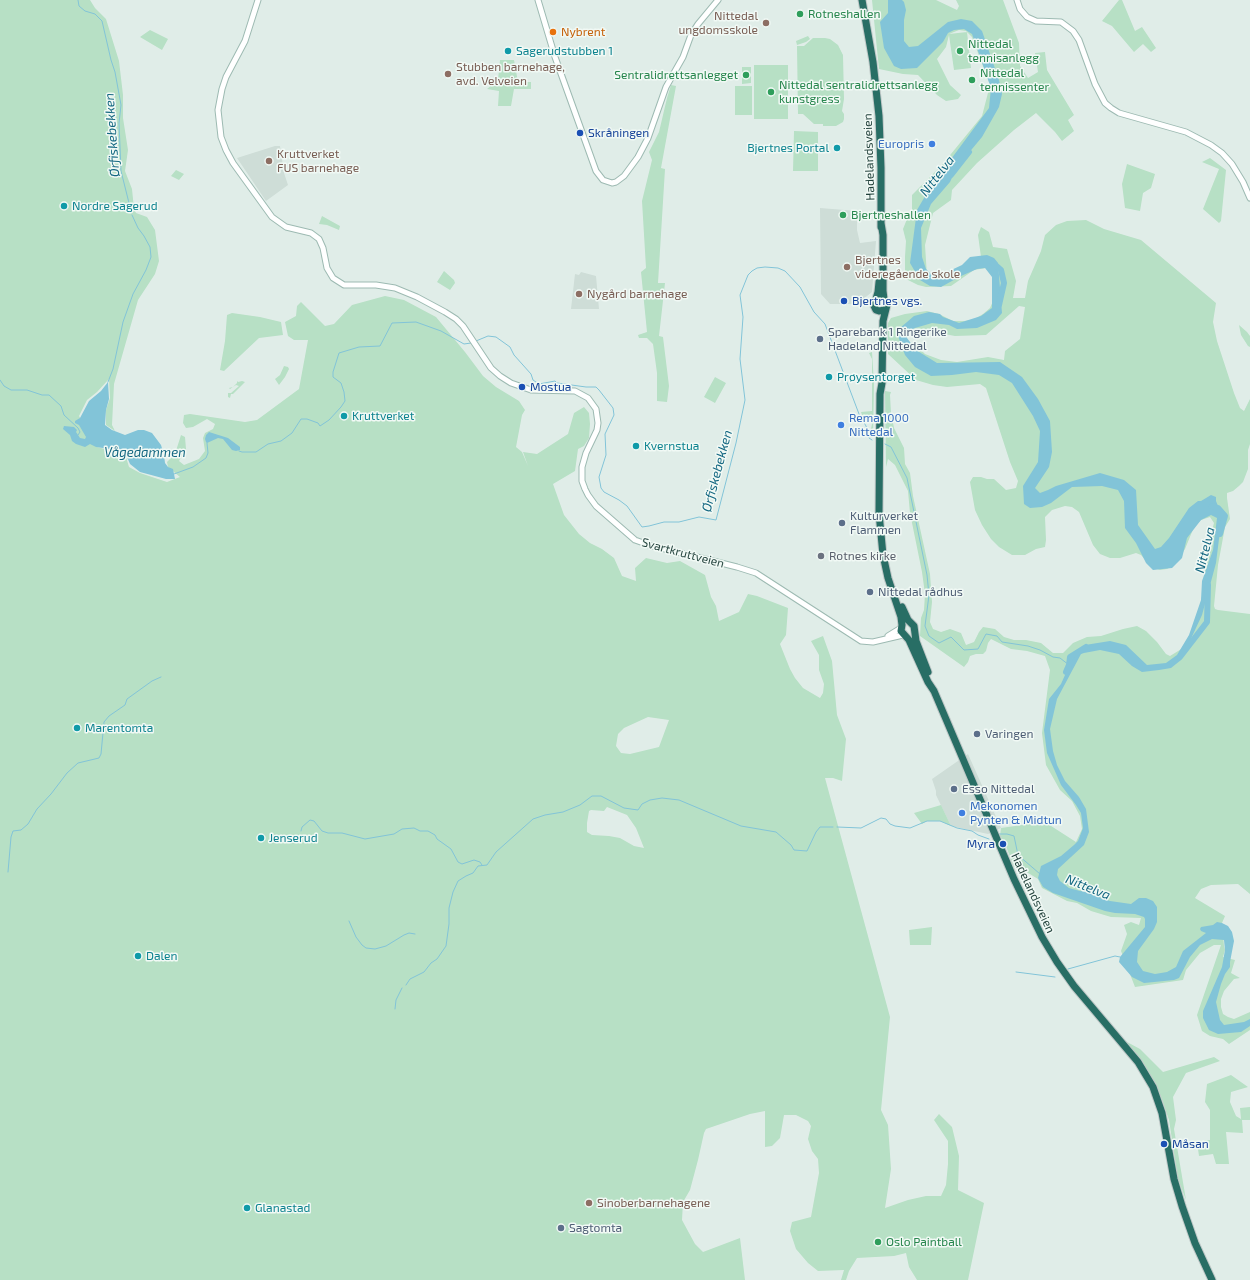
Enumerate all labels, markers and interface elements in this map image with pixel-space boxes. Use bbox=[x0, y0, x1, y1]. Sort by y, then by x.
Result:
place label: Rotneshallen bbox=[808, 7, 880, 21]
place label: Nittedal ungdomsskole bbox=[678, 9, 758, 37]
marker: Rotneshallen bbox=[795, 9, 805, 19]
marker: Nittedal ungdomsskole bbox=[761, 18, 771, 28]
place label: Nybrent bbox=[561, 25, 605, 39]
marker: Nybrent bbox=[548, 27, 558, 37]
place label: Nittedal tennisanlegg bbox=[968, 37, 1039, 65]
place label: Sagerudstubben 1 bbox=[516, 44, 613, 58]
marker: Sagerudstubben 1 bbox=[503, 46, 513, 56]
marker: Nittedal tennisanlegg bbox=[955, 46, 965, 56]
place label: Stubben barnehage, avd. Velveien bbox=[456, 60, 565, 88]
place label: Nittedal tennissenter bbox=[980, 66, 1049, 94]
place label: Sentralidrettsanlegget bbox=[614, 68, 738, 82]
marker: Stubben barnehage, avd. Velveien bbox=[443, 69, 453, 79]
marker: Sentralidrettsanlegget bbox=[741, 70, 751, 80]
marker: Nittedal tennissenter bbox=[967, 75, 977, 85]
place label: Nittedal sentralidrettsanlegg kunstgress bbox=[779, 78, 938, 106]
marker: Nittedal sentralidrettsanlegg kunstgress bbox=[766, 87, 776, 97]
water label: Ørfiskebekken bbox=[101, 92, 123, 178]
street label: Hadelandsveien bbox=[860, 113, 878, 201]
place label: Skråningen bbox=[588, 126, 649, 140]
marker: Skråningen bbox=[575, 128, 585, 138]
place label: Europris bbox=[878, 137, 924, 151]
marker: Europris bbox=[927, 139, 937, 149]
place label: Bjertnes Portal bbox=[747, 141, 829, 155]
marker: Bjertnes Portal bbox=[832, 143, 842, 153]
place label: Kruttverket FUS barnehage bbox=[277, 147, 359, 175]
water label: Nittelva bbox=[916, 153, 958, 199]
marker: Kruttverket FUS barnehage bbox=[264, 156, 274, 166]
place label: Nordre Sagerud bbox=[72, 199, 158, 213]
marker: Nordre Sagerud bbox=[59, 201, 69, 211]
place label: Bjertneshallen bbox=[851, 208, 931, 222]
marker: Bjertneshallen bbox=[838, 210, 848, 220]
place label: Bjertnes videregående skole bbox=[855, 253, 960, 281]
marker: Bjertnes videregående skole bbox=[842, 262, 852, 272]
place label: Nygård barnehage bbox=[587, 287, 688, 301]
marker: Nygård barnehage bbox=[574, 289, 584, 299]
place label: Bjertnes vgs. bbox=[852, 294, 922, 308]
marker: Bjertnes vgs. bbox=[839, 296, 849, 306]
place label: Sparebank 1 Ringerike Hadeland Nittedal bbox=[828, 325, 947, 353]
marker: Sparebank 1 Ringerike Hadeland Nittedal bbox=[815, 334, 825, 344]
place label: Prøysentorget bbox=[837, 370, 915, 384]
marker: Prøysentorget bbox=[824, 372, 834, 382]
place label: Mostua bbox=[530, 380, 571, 394]
marker: Mostua bbox=[517, 382, 527, 392]
place label: Kruttverket bbox=[352, 409, 414, 423]
marker: Kruttverket bbox=[339, 411, 349, 421]
place label: Rema 1000 Nittedal bbox=[849, 411, 909, 439]
marker: Rema 1000 Nittedal bbox=[836, 420, 846, 430]
water label: Ørfiskebekken bbox=[699, 428, 735, 514]
place label: Kvernstua bbox=[644, 439, 699, 453]
marker: Kvernstua bbox=[631, 441, 641, 451]
water label: Vågedammen bbox=[104, 445, 186, 461]
place label: Kulturverket Flammen bbox=[850, 509, 918, 537]
marker: Kulturverket Flammen bbox=[837, 518, 847, 528]
water label: Nittelva bbox=[1192, 525, 1218, 575]
street label: Svartkruttveien bbox=[640, 535, 726, 571]
place label: Rotnes kirke bbox=[829, 549, 896, 563]
marker: Rotnes kirke bbox=[816, 551, 826, 561]
place label: Nittedal rådhus bbox=[878, 585, 963, 599]
marker: Nittedal rådhus bbox=[865, 587, 875, 597]
place label: Marentomta bbox=[85, 721, 153, 735]
marker: Marentomta bbox=[72, 723, 82, 733]
place label: Varingen bbox=[985, 727, 1033, 741]
marker: Varingen bbox=[972, 729, 982, 739]
place label: Esso Nittedal bbox=[962, 782, 1034, 796]
marker: Esso Nittedal bbox=[949, 784, 959, 794]
place label: Mekonomen Pynten & Midtun bbox=[970, 799, 1062, 827]
marker: Mekonomen Pynten & Midtun bbox=[957, 808, 967, 818]
place label: Jenserud bbox=[269, 831, 318, 845]
marker: Jenserud bbox=[256, 833, 266, 843]
place label: Myra bbox=[967, 837, 995, 851]
marker: Myra bbox=[998, 839, 1008, 849]
street label: Hadelandsveien bbox=[1008, 850, 1058, 936]
water label: Nittelva bbox=[1063, 871, 1113, 903]
place label: Dalen bbox=[146, 949, 178, 963]
marker: Dalen bbox=[133, 951, 143, 961]
place label: Måsan bbox=[1172, 1137, 1209, 1151]
marker: Måsan bbox=[1159, 1139, 1169, 1149]
place label: Sinoberbarnehagene bbox=[597, 1196, 710, 1210]
marker: Sinoberbarnehagene bbox=[584, 1198, 594, 1208]
place label: Glanastad bbox=[255, 1201, 310, 1215]
marker: Glanastad bbox=[242, 1203, 252, 1213]
place label: Sagtomta bbox=[569, 1221, 622, 1235]
marker: Sagtomta bbox=[556, 1223, 566, 1233]
place label: Oslo Paintball bbox=[886, 1235, 962, 1249]
marker: Oslo Paintball bbox=[873, 1237, 883, 1247]

